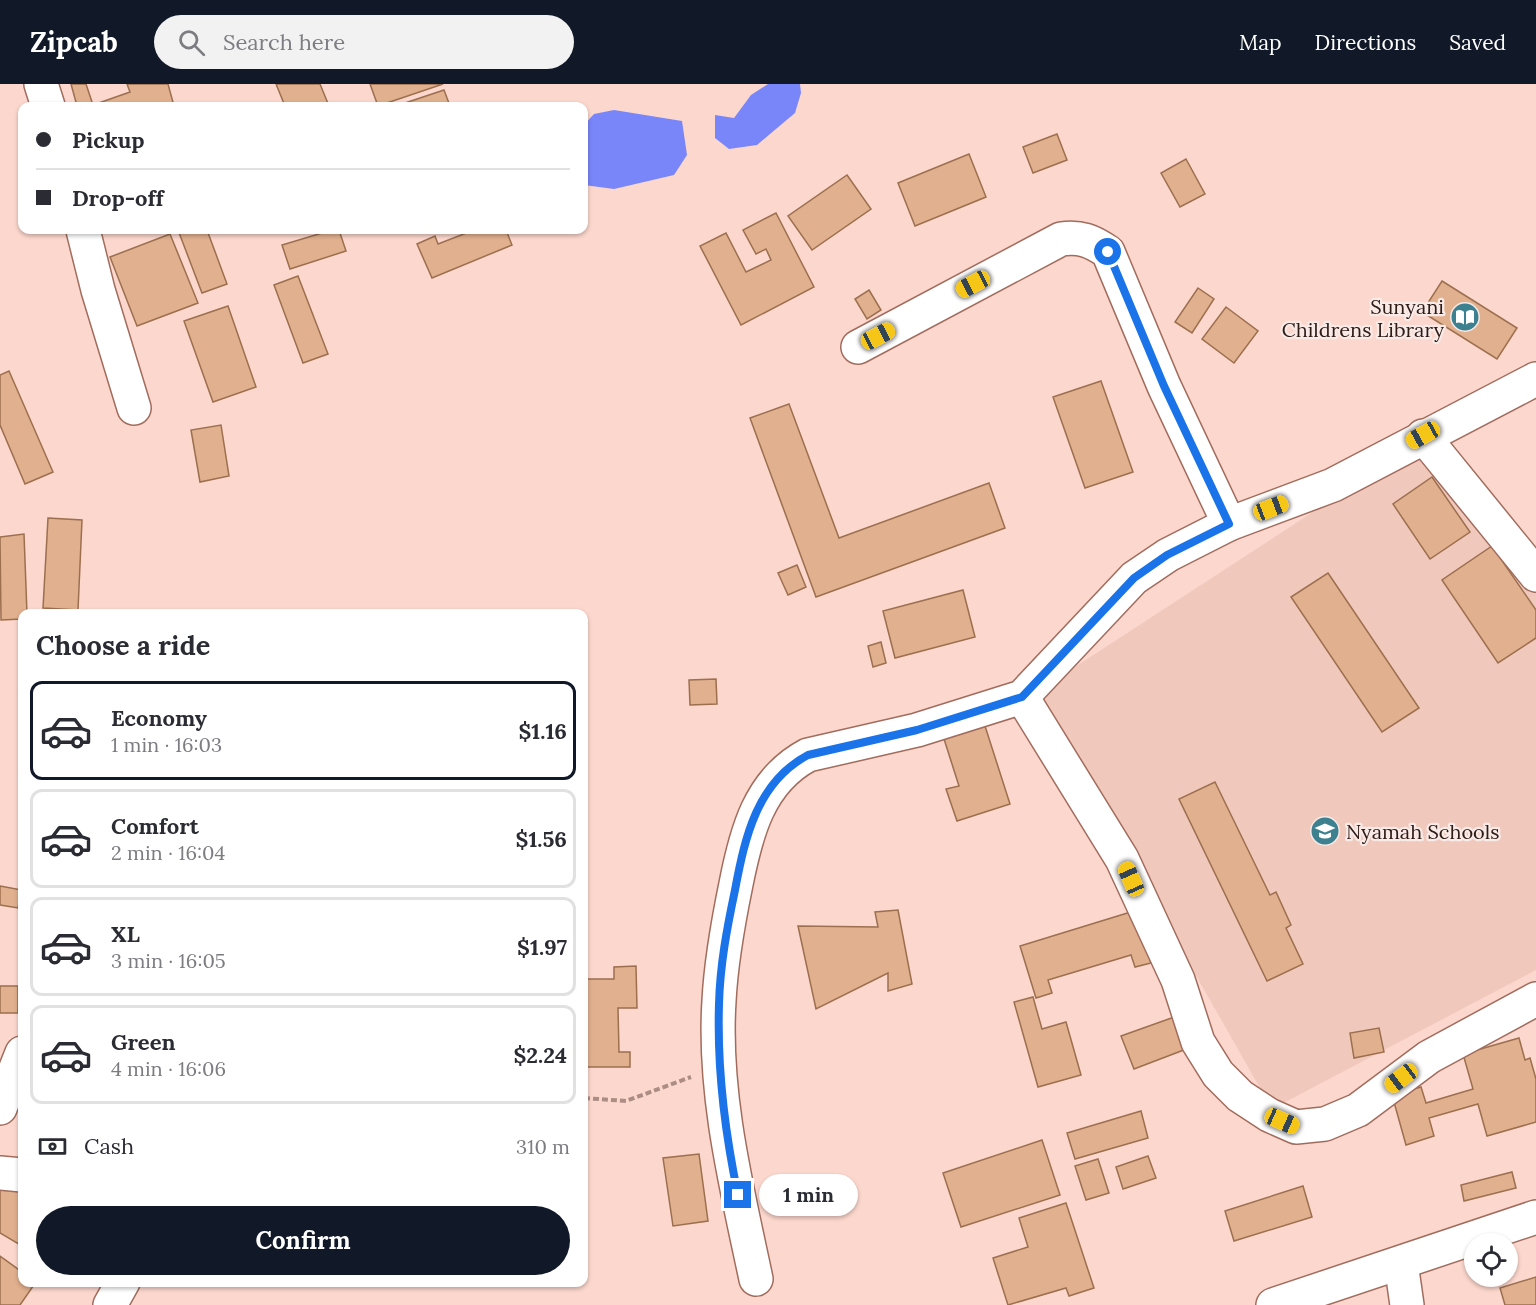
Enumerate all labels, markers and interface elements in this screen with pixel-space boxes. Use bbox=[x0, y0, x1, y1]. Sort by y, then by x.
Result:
search box bbox=[154, 15, 574, 69]
text: Zipcab bbox=[30, 24, 118, 60]
icon: search bbox=[175, 26, 208, 59]
text: Search here bbox=[223, 28, 345, 56]
text: Map bbox=[1239, 29, 1282, 56]
text: Directions bbox=[1315, 29, 1416, 56]
text: Saved bbox=[1449, 29, 1506, 56]
text: Pickup bbox=[72, 126, 145, 154]
text: Drop-off bbox=[72, 184, 164, 212]
route start bbox=[1094, 238, 1121, 265]
car bbox=[953, 268, 993, 300]
place label: Sunyani Childrens Library bbox=[1282, 294, 1444, 342]
library icon: Sunyani Childrens Library bbox=[1449, 301, 1481, 333]
car bbox=[858, 320, 898, 352]
car bbox=[1403, 418, 1443, 452]
car bbox=[1251, 493, 1291, 523]
text: Choose a ride bbox=[36, 628, 210, 662]
icon: car bbox=[39, 704, 93, 758]
text: Economy bbox=[111, 704, 207, 732]
text: $1.16 bbox=[518, 717, 567, 745]
text: 1 min · 16:03 bbox=[111, 732, 222, 757]
icon: car bbox=[39, 812, 93, 866]
text: Comfort bbox=[111, 812, 199, 840]
school or university icon: Nyamah Schools bbox=[1309, 815, 1341, 847]
place label: Nyamah Schools bbox=[1346, 819, 1499, 844]
text: $1.56 bbox=[515, 825, 567, 853]
text: 2 min · 16:04 bbox=[111, 840, 225, 865]
car bbox=[1115, 859, 1147, 899]
icon: car bbox=[39, 920, 93, 974]
text: XL bbox=[111, 920, 140, 948]
text: $1.97 bbox=[517, 933, 567, 961]
text: 3 min · 16:05 bbox=[111, 948, 226, 973]
icon: car bbox=[39, 1028, 93, 1082]
text: Green bbox=[111, 1028, 176, 1056]
text: $2.24 bbox=[513, 1041, 567, 1069]
text: 4 min · 16:06 bbox=[111, 1056, 226, 1081]
car bbox=[1381, 1060, 1421, 1096]
car bbox=[1262, 1105, 1302, 1137]
icon: cash bbox=[36, 1130, 69, 1163]
text: Cash bbox=[84, 1132, 134, 1160]
text: 310 m bbox=[516, 1134, 570, 1159]
callout: 1 min bbox=[759, 1174, 858, 1216]
route end bbox=[724, 1181, 751, 1208]
text: 1 min bbox=[783, 1182, 834, 1207]
button: Confirm bbox=[36, 1206, 570, 1275]
map controls bbox=[1464, 1233, 1518, 1287]
button: locate bbox=[1464, 1233, 1518, 1287]

